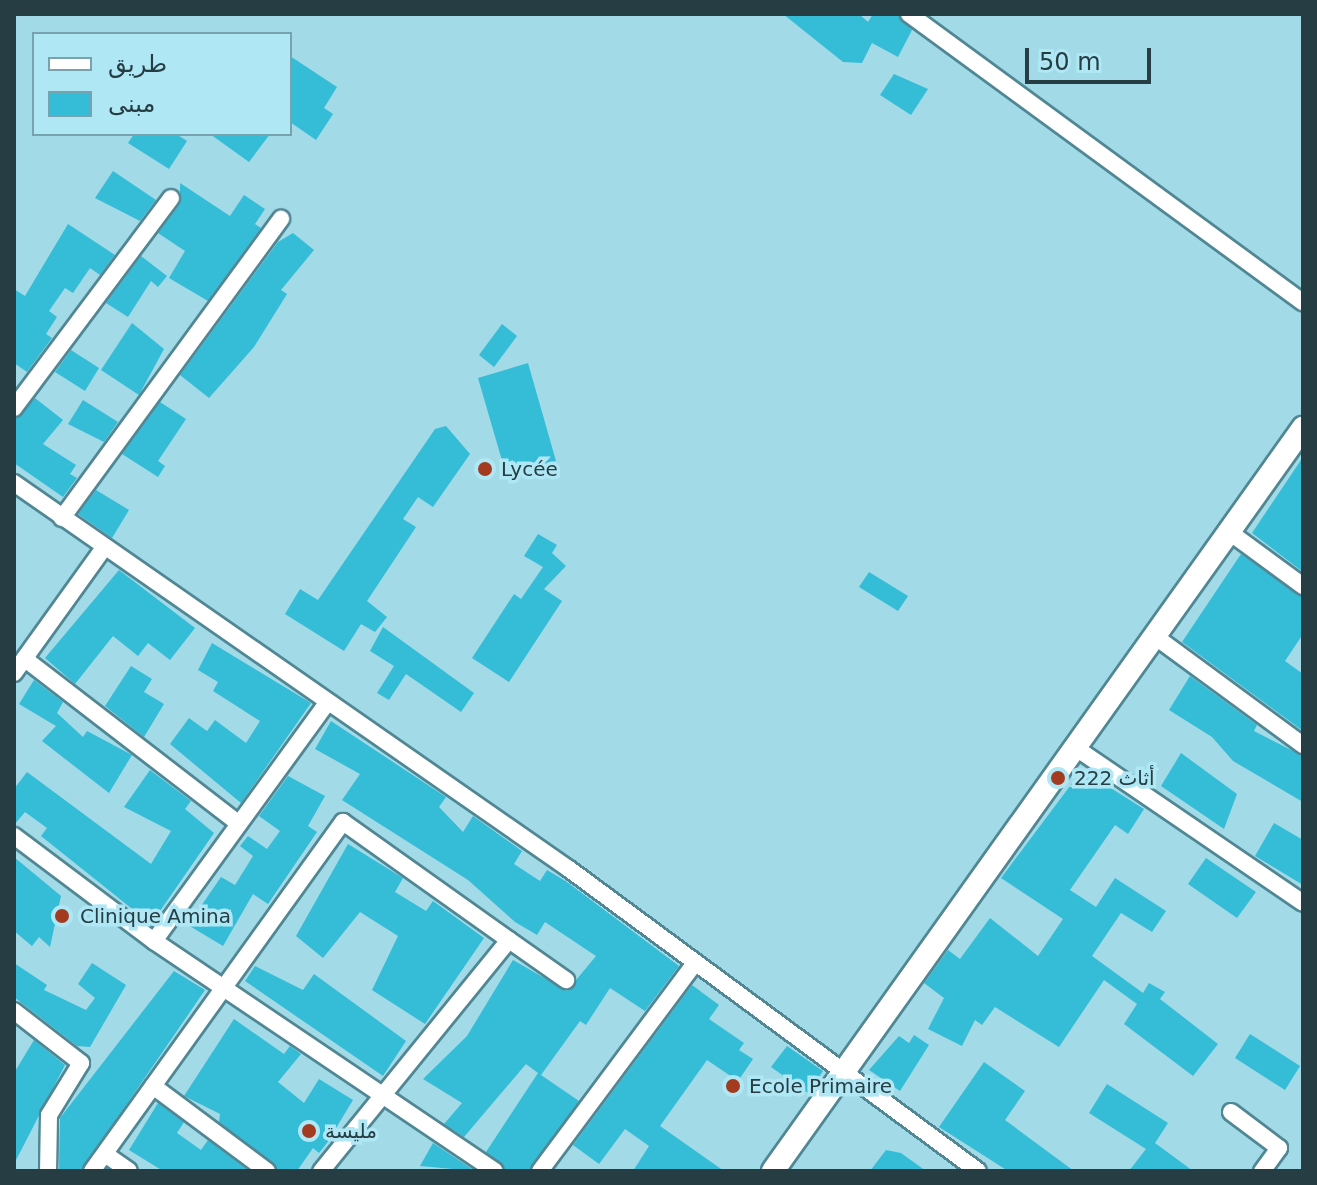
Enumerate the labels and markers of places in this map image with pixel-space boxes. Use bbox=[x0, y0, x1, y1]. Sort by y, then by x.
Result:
place label: Lycée bbox=[501, 457, 558, 481]
marker: Lycée bbox=[476, 460, 494, 478]
place label: أثاث 222 bbox=[1074, 766, 1155, 790]
marker: أثاث 222 bbox=[1049, 769, 1067, 787]
place label: Clinique Amina bbox=[80, 904, 231, 928]
marker: Clinique Amina bbox=[51, 905, 73, 927]
place label: Ecole Primaire bbox=[749, 1074, 892, 1098]
marker: Ecole Primaire bbox=[724, 1077, 742, 1095]
place label: مليسة bbox=[325, 1119, 377, 1143]
marker: مليسة bbox=[300, 1122, 318, 1140]

